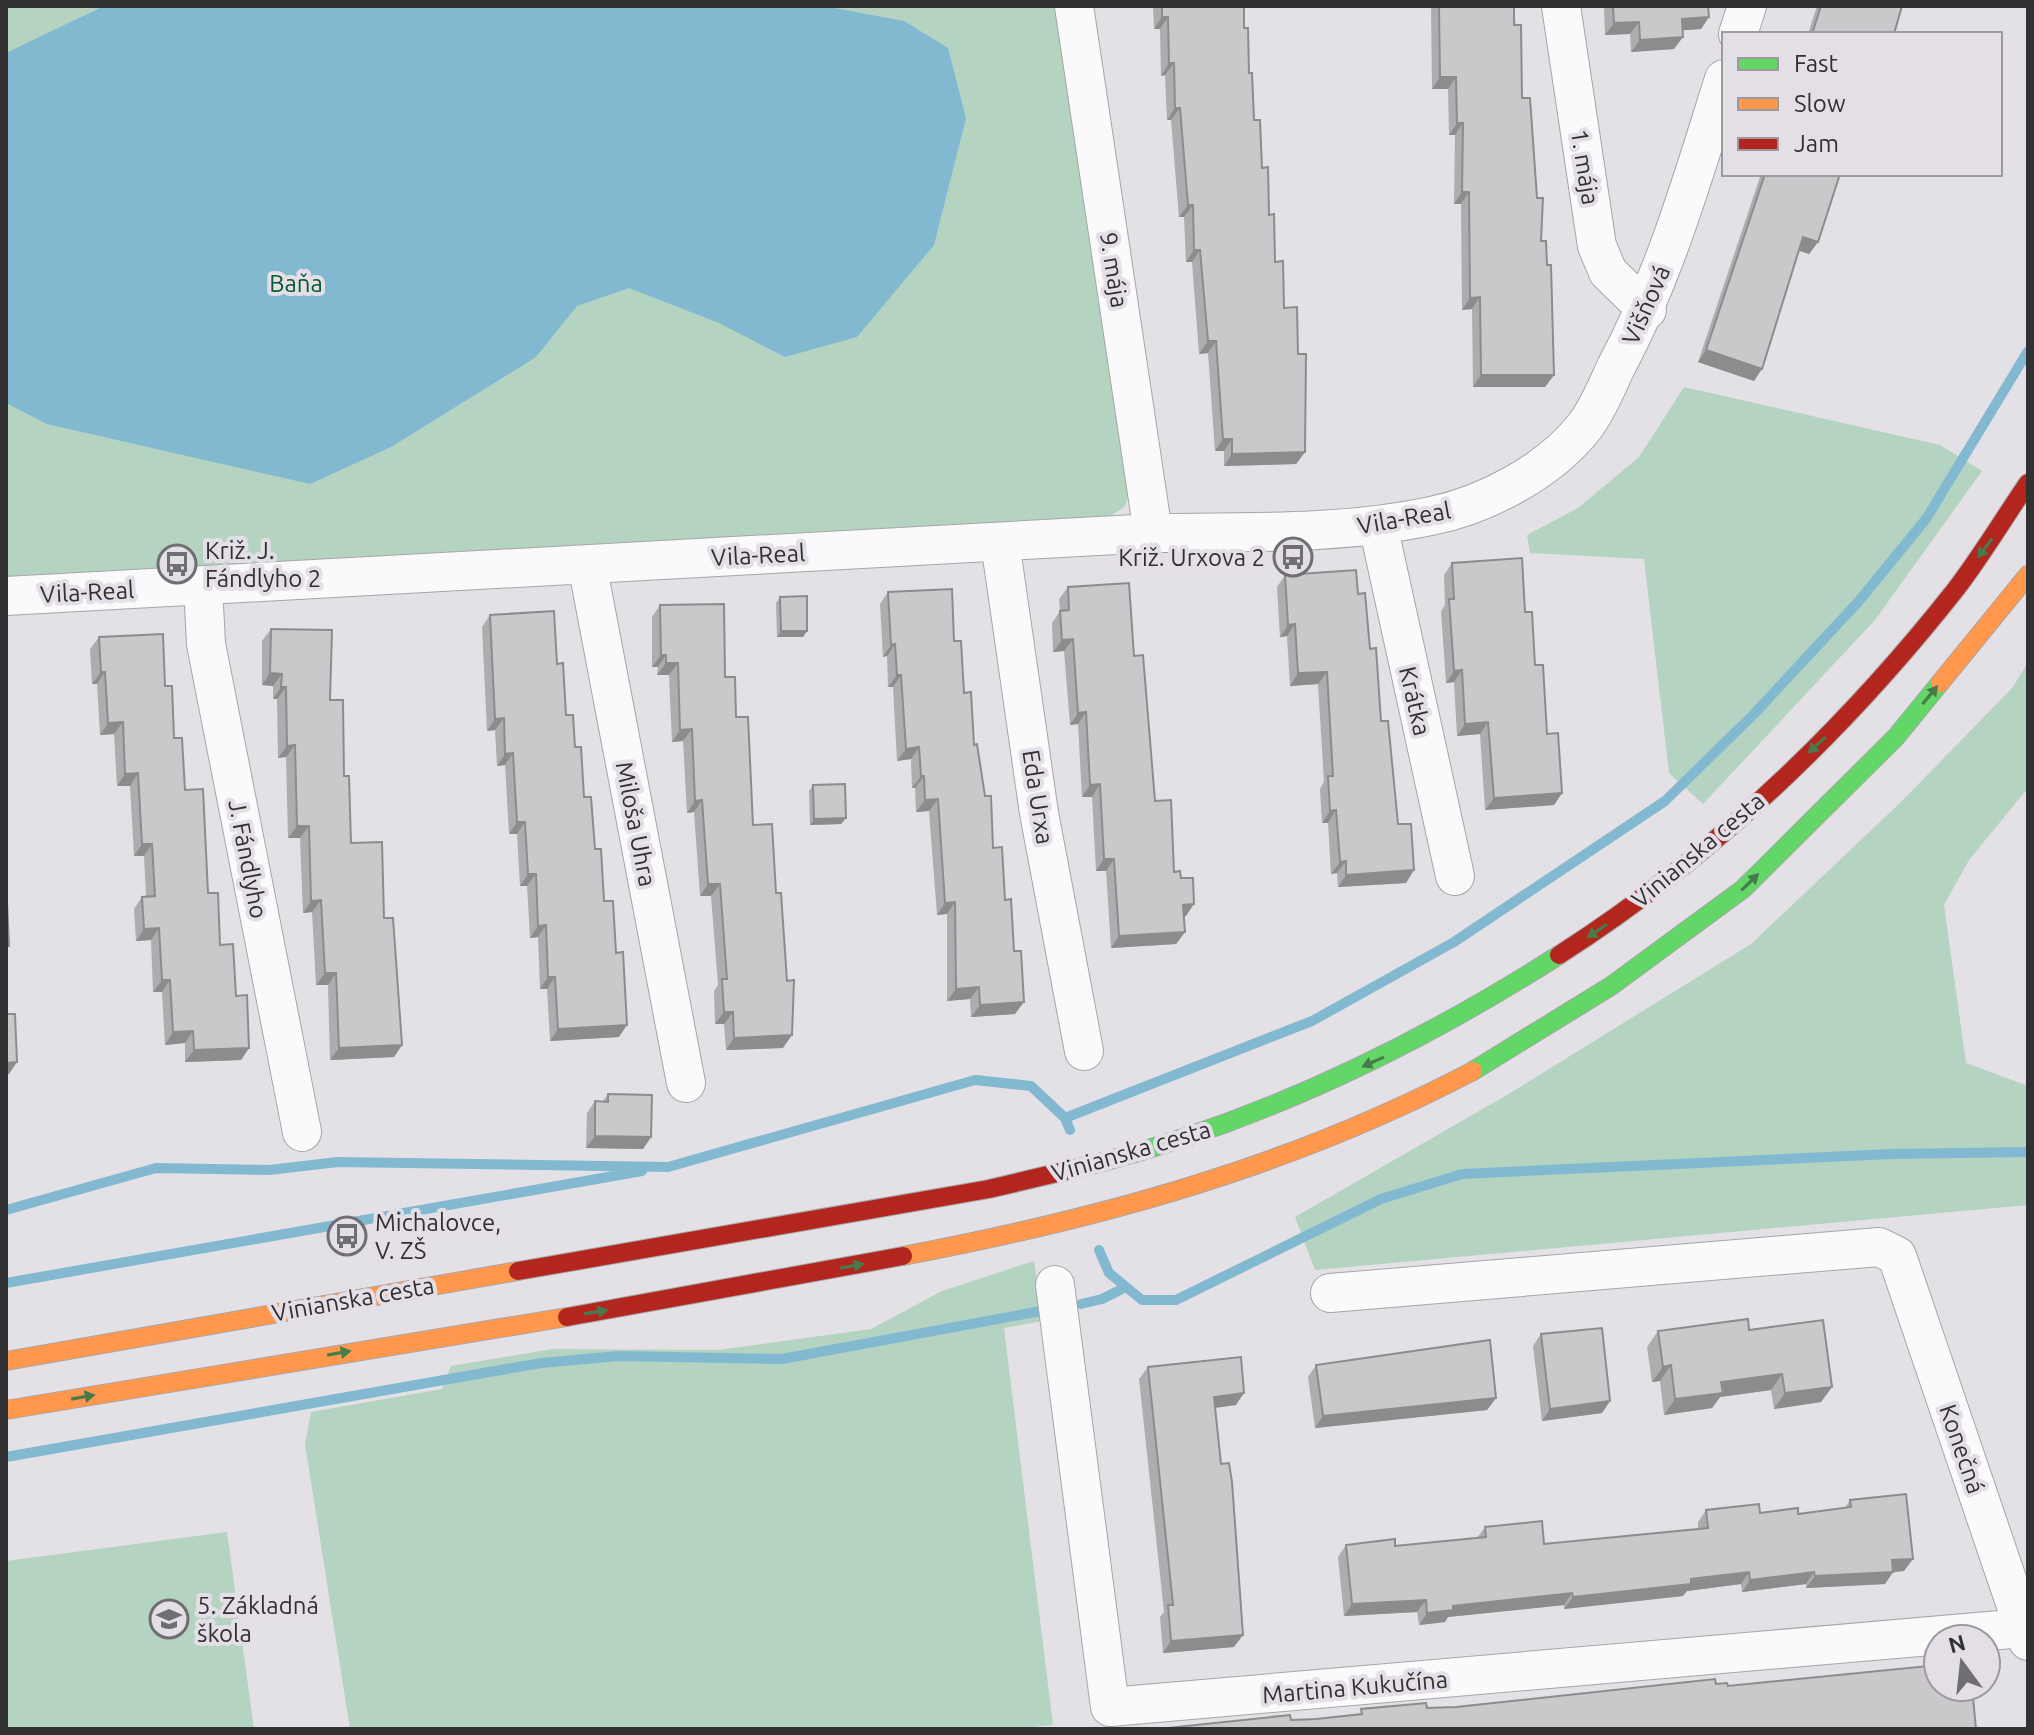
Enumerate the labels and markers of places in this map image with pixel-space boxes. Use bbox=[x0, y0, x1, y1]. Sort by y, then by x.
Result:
bus stop icon: Križ. Urxova 2 bbox=[1272, 536, 1314, 578]
place label: Križ. J. Fándlyho 2 bbox=[205, 537, 321, 592]
bus stop icon: Križ. J. Fándlyho 2 bbox=[156, 543, 198, 585]
place label: Križ. Urxova 2 bbox=[1118, 544, 1265, 571]
place label: Michalovce, V. ZŠ bbox=[375, 1209, 501, 1264]
bus stop icon: Michalovce, V. ZŠ bbox=[326, 1215, 368, 1257]
place label: 5. Základná škola bbox=[197, 1592, 319, 1647]
school or university icon: 5. Základná škola bbox=[148, 1598, 190, 1640]

